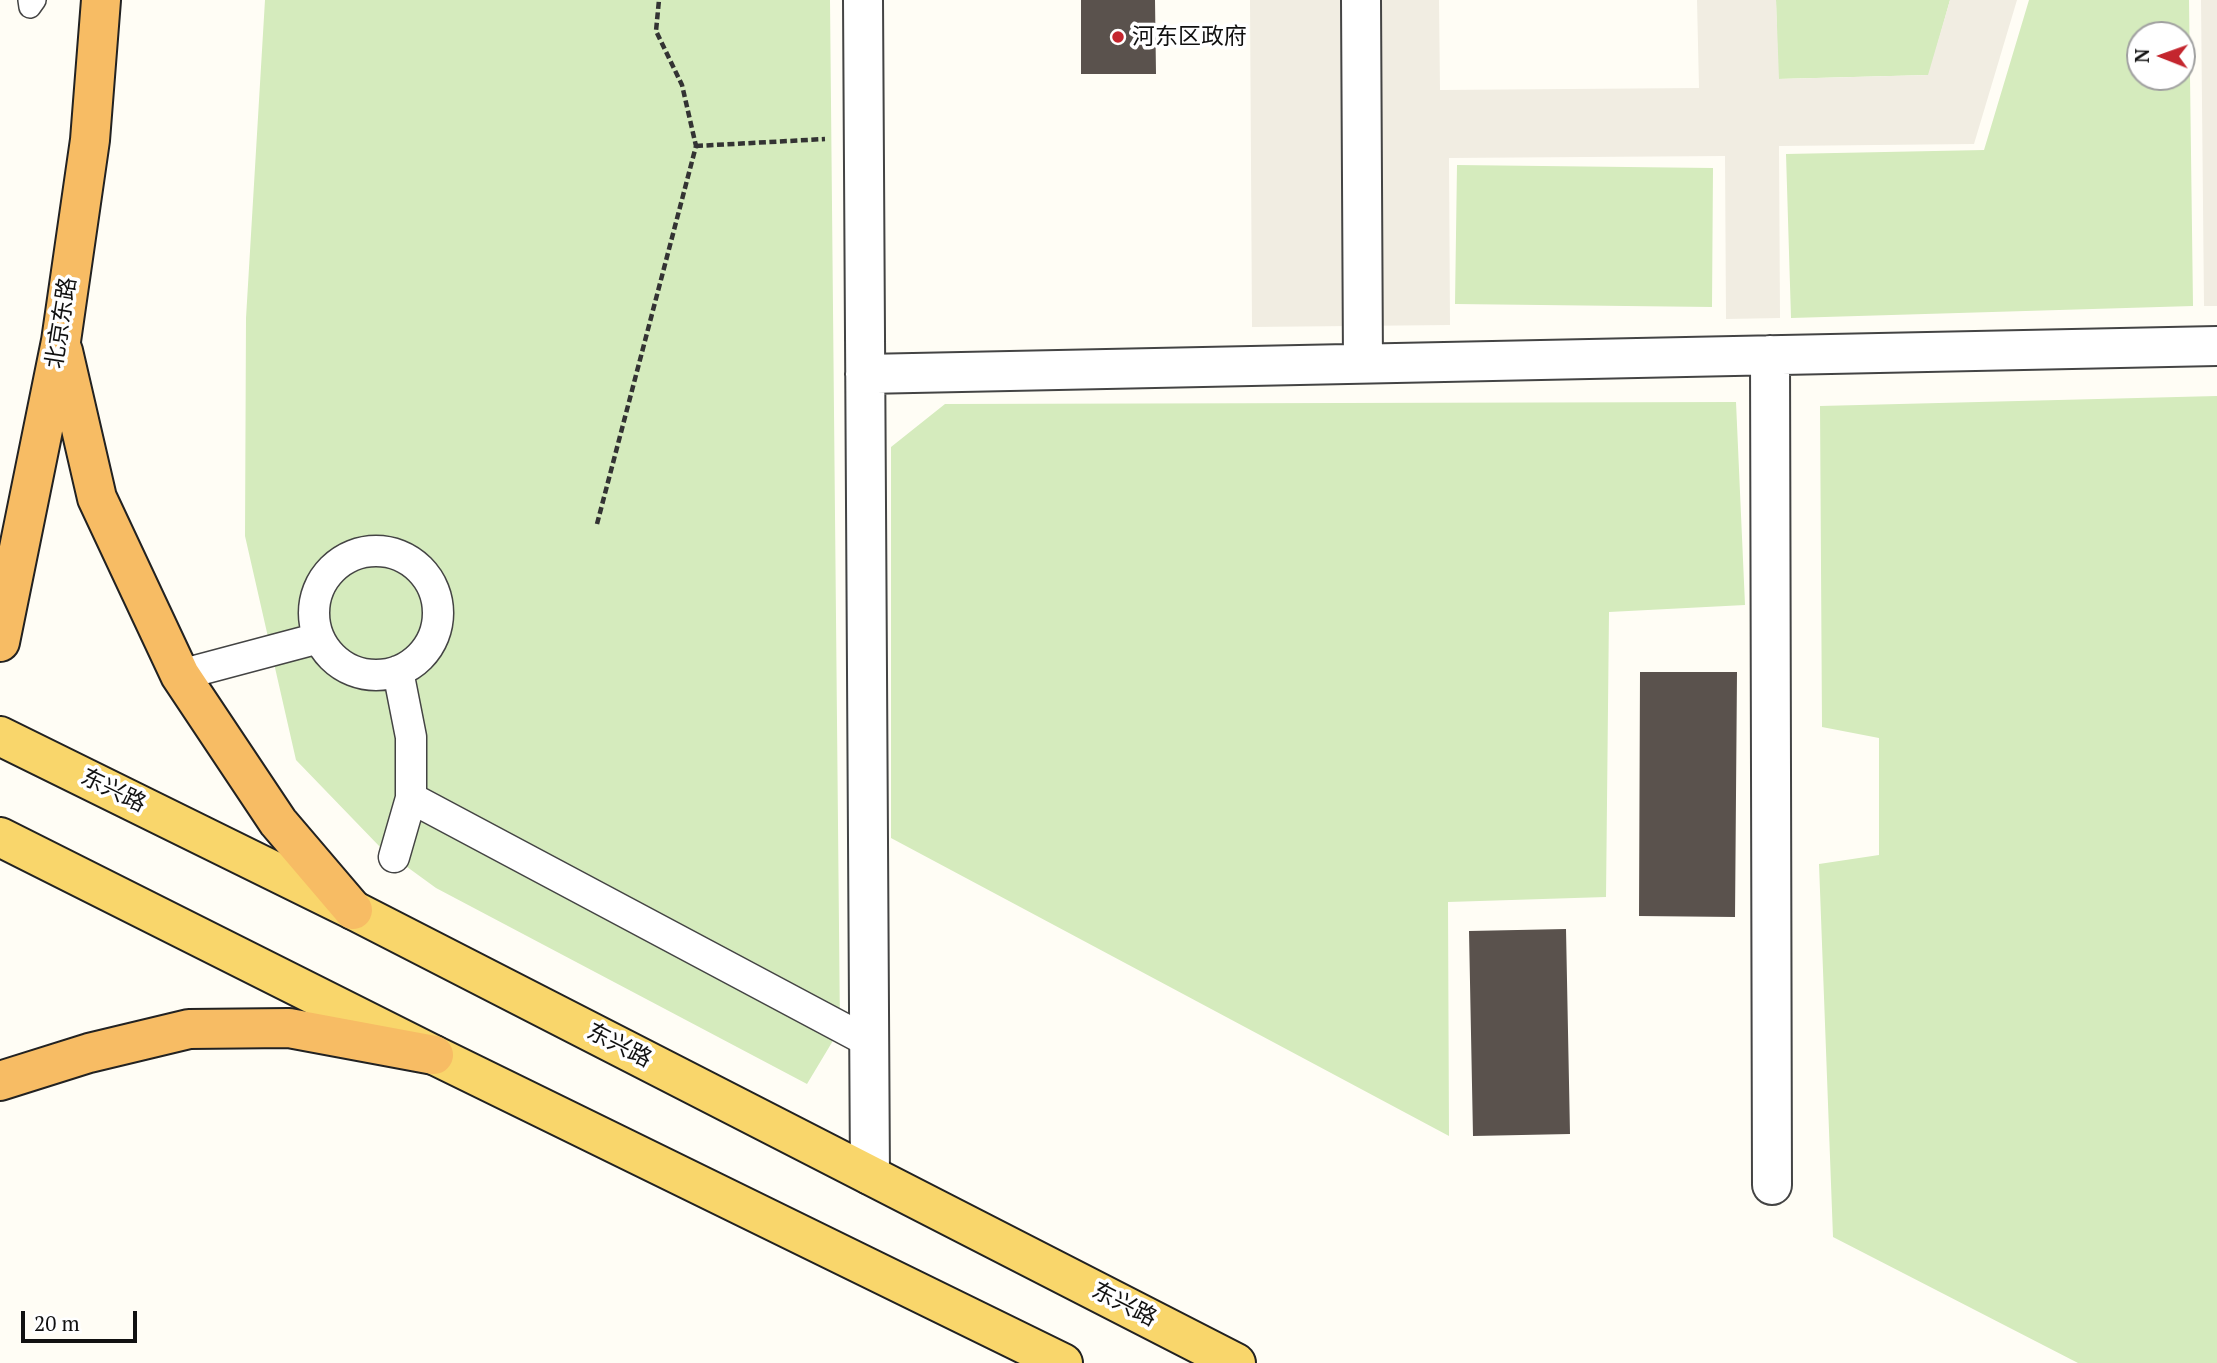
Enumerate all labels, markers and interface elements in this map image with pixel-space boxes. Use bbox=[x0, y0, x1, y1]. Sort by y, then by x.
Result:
north arrow bbox=[2126, 21, 2196, 91]
place label: 河东区政府 bbox=[1132, 23, 1247, 51]
marker: 河东区政府 bbox=[1110, 29, 1126, 45]
text: N bbox=[2129, 48, 2154, 63]
street label: 北京东路 bbox=[41, 275, 83, 371]
street label: 东兴路 bbox=[76, 763, 150, 819]
street label: 东兴路 bbox=[582, 1018, 656, 1074]
street label: 东兴路 bbox=[1087, 1277, 1161, 1333]
scale bar bbox=[24, 1296, 140, 1340]
text: 20 m bbox=[34, 1309, 80, 1337]

